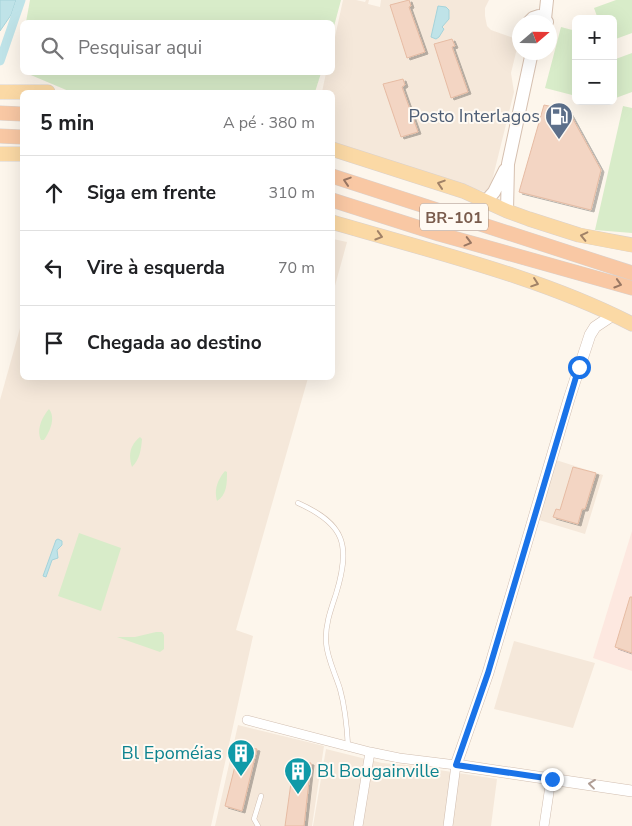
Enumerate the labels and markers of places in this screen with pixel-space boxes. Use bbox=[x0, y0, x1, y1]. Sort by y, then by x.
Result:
fuel station icon: Posto Interlagos bbox=[544, 101, 574, 140]
place label: Posto Interlagos bbox=[408, 104, 540, 128]
building icon: Bl Epoméias bbox=[226, 738, 256, 777]
place label: Bl Epoméias bbox=[122, 741, 222, 765]
building icon: Bl Bougainville bbox=[283, 756, 313, 795]
place label: Bl Bougainville bbox=[317, 759, 439, 783]

